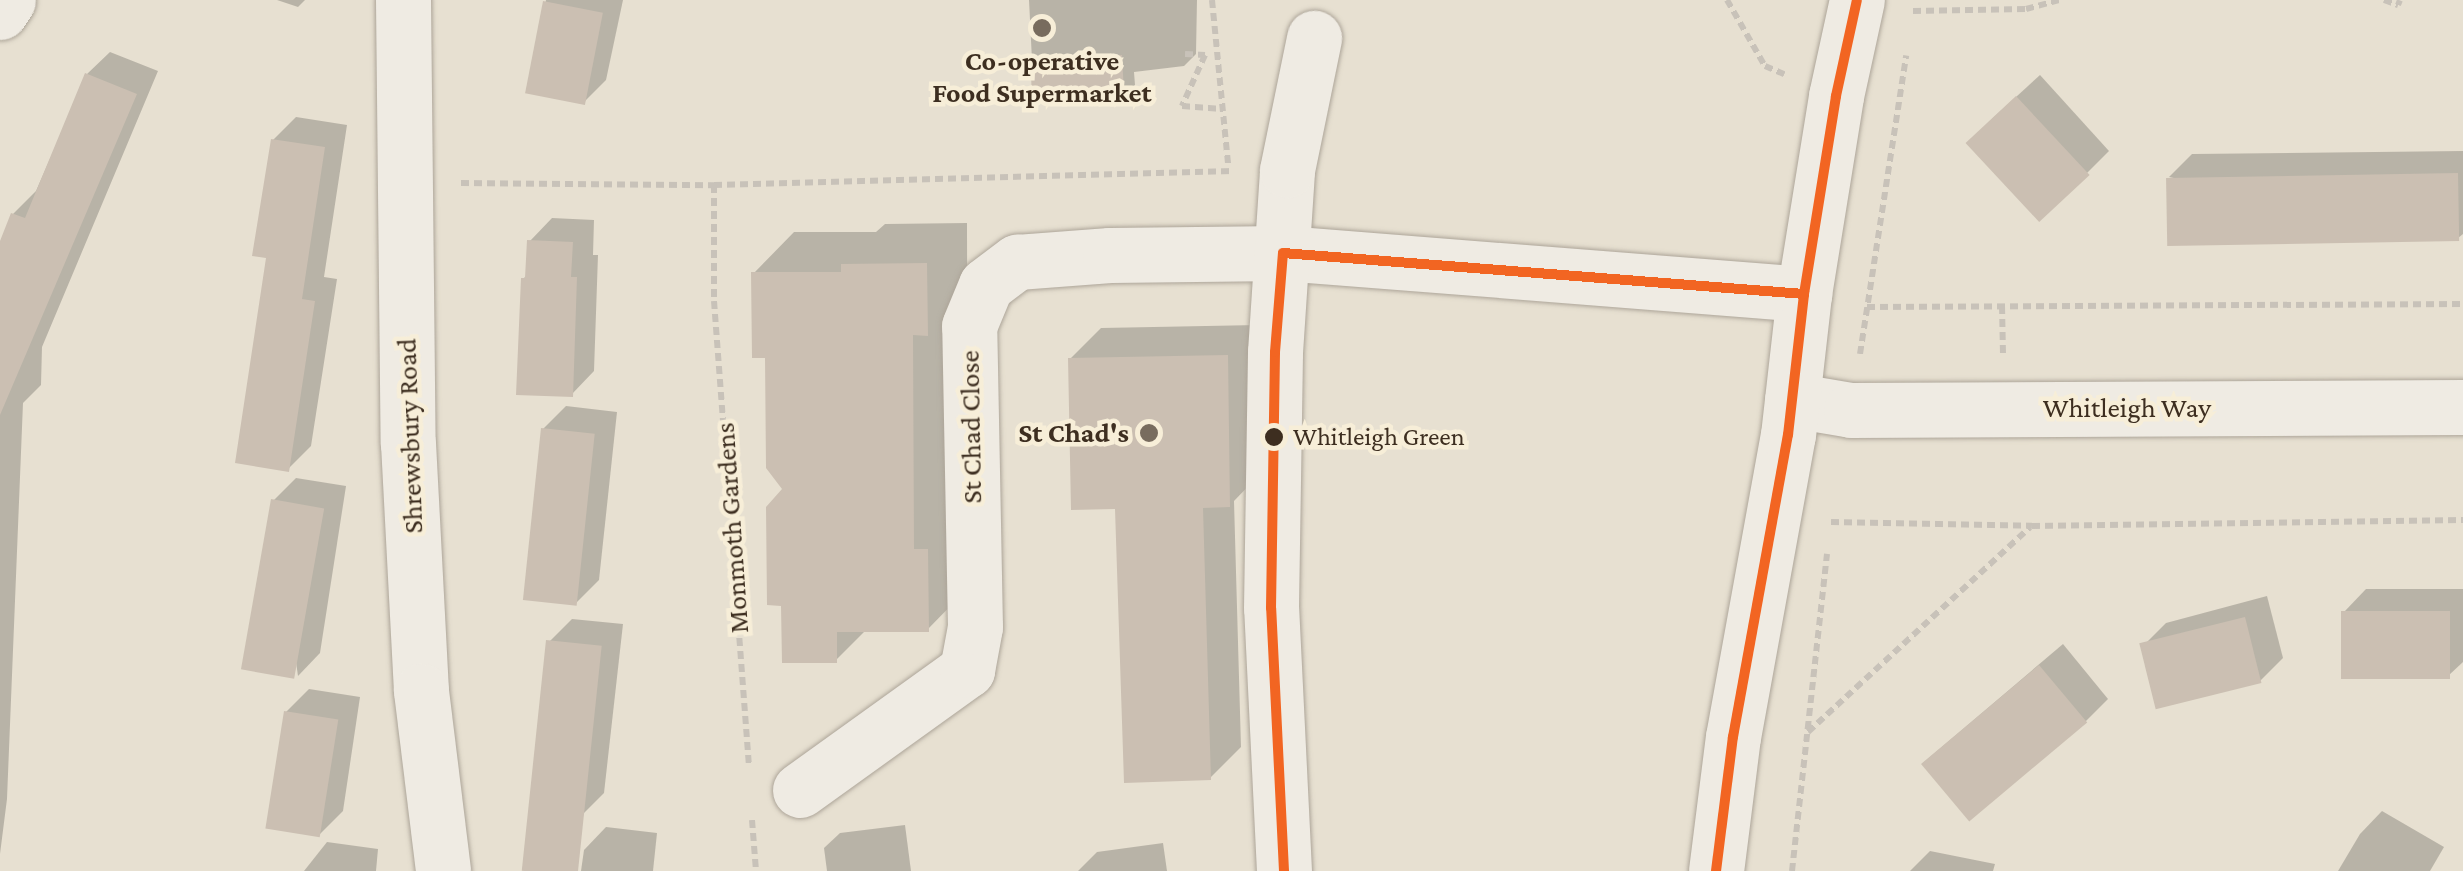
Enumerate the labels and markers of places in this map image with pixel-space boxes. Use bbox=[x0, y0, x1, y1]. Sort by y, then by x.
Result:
marker: Co-operative Food Supermarket bbox=[1031, 17, 1053, 39]
place label: Co-operative Food Supermarket bbox=[932, 44, 1152, 110]
place label: St Chad's bbox=[1018, 416, 1129, 450]
place label: Whitleigh Green bbox=[1293, 421, 1465, 453]
marker: St Chad's bbox=[1138, 422, 1160, 444]
marker: Whitleigh Green bbox=[1264, 427, 1284, 447]

